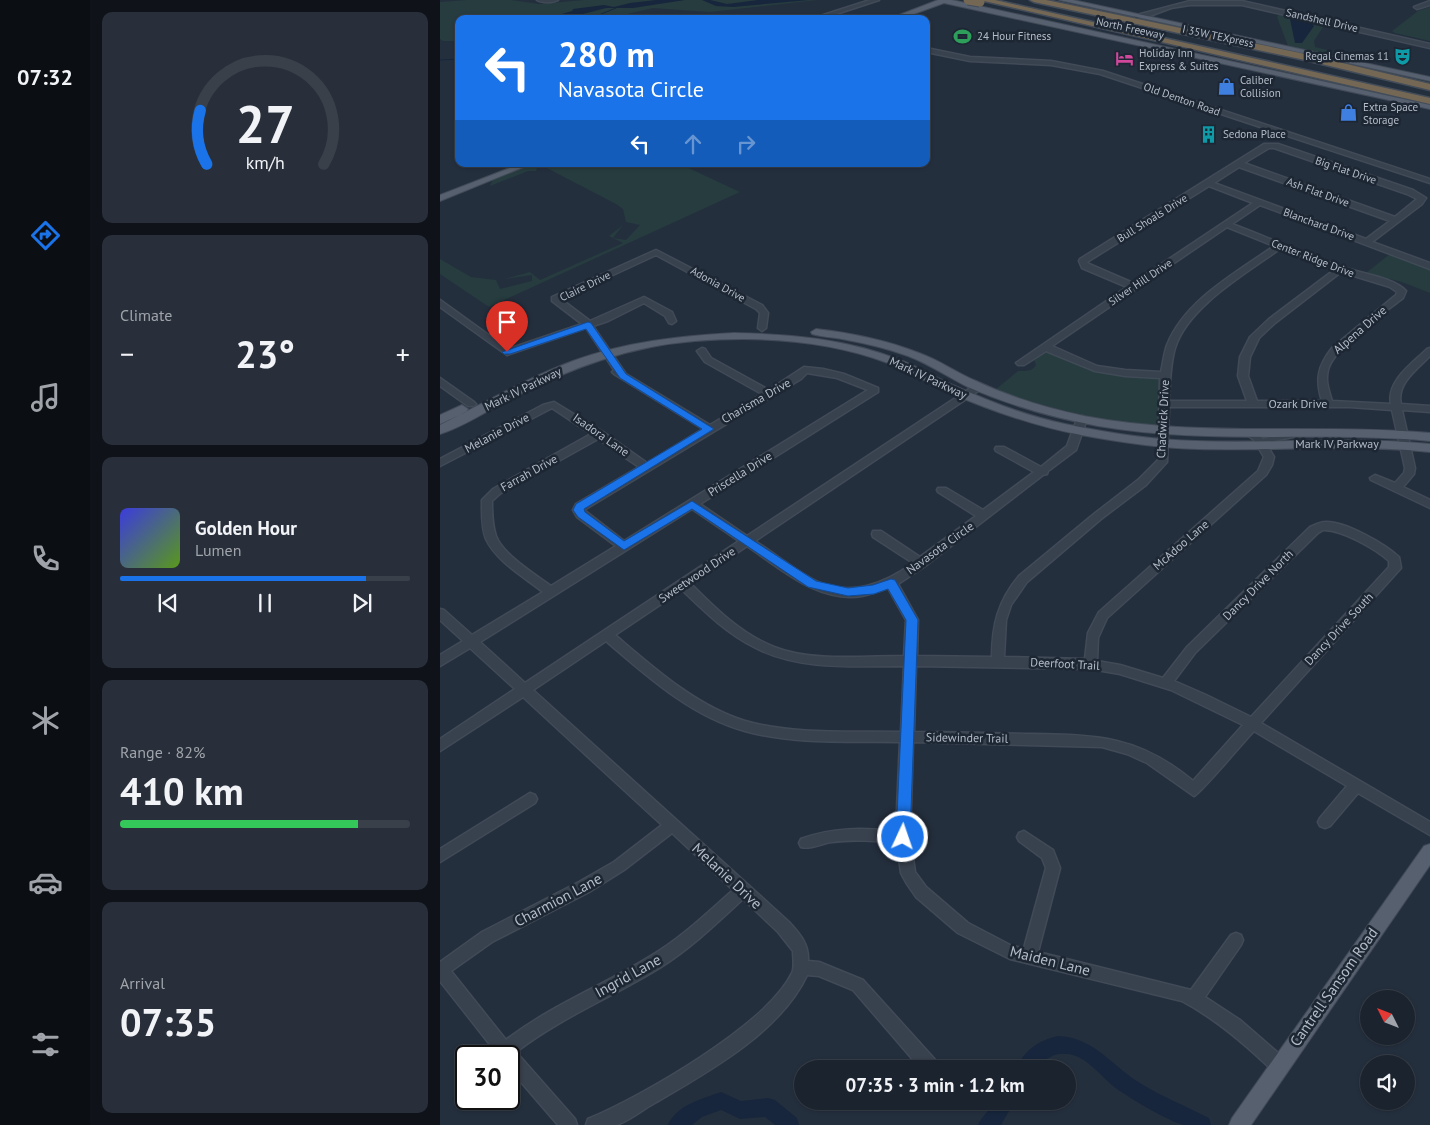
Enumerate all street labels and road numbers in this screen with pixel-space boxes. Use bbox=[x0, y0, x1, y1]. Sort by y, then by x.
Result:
street label: Sandshell Drive bbox=[1285, 5, 1360, 35]
street label: North Freeway bbox=[1095, 14, 1166, 42]
street label: I 35W TEXpress bbox=[1181, 22, 1255, 50]
street label: Old Denton Road bbox=[1142, 79, 1222, 119]
street label: Big Flat Drive bbox=[1314, 153, 1379, 187]
street label: Ash Flat Drive bbox=[1285, 174, 1352, 210]
street label: Bull Shoals Drive bbox=[1114, 191, 1190, 245]
street label: Blanchard Drive bbox=[1281, 205, 1357, 244]
street label: Center Ridge Drive bbox=[1269, 236, 1357, 280]
street label: Silver Hill Drive bbox=[1105, 255, 1175, 308]
street label: Adonia Drive bbox=[688, 263, 748, 305]
street label: Claire Drive bbox=[557, 268, 613, 304]
street label: Alpena Drive bbox=[1330, 302, 1389, 357]
street label: Mark IV Parkway bbox=[887, 353, 970, 402]
street label: Mark IV Parkway bbox=[482, 363, 564, 414]
street label: Charisma Drive bbox=[718, 375, 793, 426]
street label: Chadwick Drive bbox=[1153, 379, 1172, 459]
street label: Ozark Drive bbox=[1269, 396, 1327, 411]
street label: Melanie Drive bbox=[462, 409, 532, 456]
street label: Isadora Lane bbox=[570, 410, 632, 459]
street label: Mark IV Parkway bbox=[1295, 436, 1379, 451]
street label: Priscella Drive bbox=[705, 448, 775, 499]
street label: Farrah Drive bbox=[498, 451, 560, 494]
street label: McAdoo Lane bbox=[1150, 516, 1212, 573]
street label: Navasota Circle bbox=[903, 518, 976, 577]
street label: Sweetwood Drive bbox=[656, 543, 738, 606]
street label: Dancy Drive North bbox=[1219, 546, 1296, 623]
street label: Dancy Drive South bbox=[1301, 589, 1376, 668]
street label: Deerfoot Trail bbox=[1030, 654, 1101, 673]
street label: Sidewinder Trail bbox=[926, 729, 1009, 746]
street label: Melanie Drive bbox=[688, 838, 766, 913]
street label: Charmion Lane bbox=[511, 869, 605, 931]
street label: Cantrell Sansom Road bbox=[1286, 924, 1382, 1050]
street label: Maiden Lane bbox=[1008, 941, 1092, 980]
street label: Ingrid Lane bbox=[591, 950, 664, 1001]

